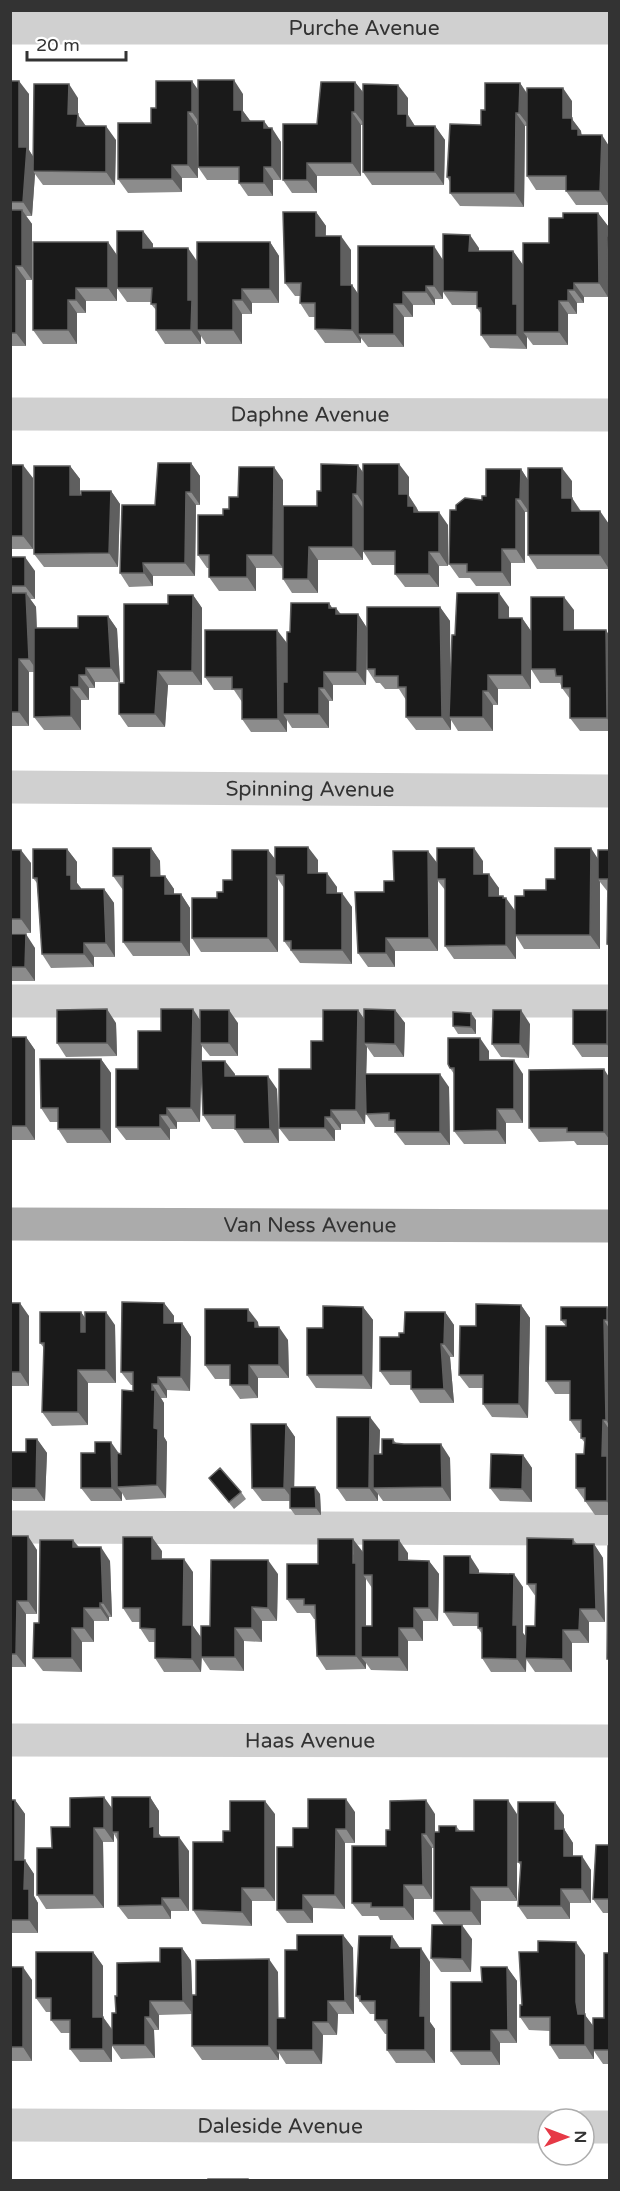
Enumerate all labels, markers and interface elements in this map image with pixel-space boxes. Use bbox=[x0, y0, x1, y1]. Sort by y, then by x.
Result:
street label: Purche Avenue bbox=[288, 16, 440, 41]
scale bar bbox=[27, 24, 126, 62]
text: 20 m bbox=[36, 34, 80, 56]
street label: Daphne Avenue bbox=[231, 402, 390, 427]
street label: Spinning Avenue bbox=[225, 776, 395, 802]
street label: Van Ness Avenue bbox=[224, 1212, 397, 1238]
street label: Haas Avenue bbox=[245, 1728, 375, 1753]
north arrow bbox=[536, 2107, 596, 2167]
street label: Daleside Avenue bbox=[197, 2113, 363, 2139]
text: N bbox=[570, 2131, 590, 2143]

